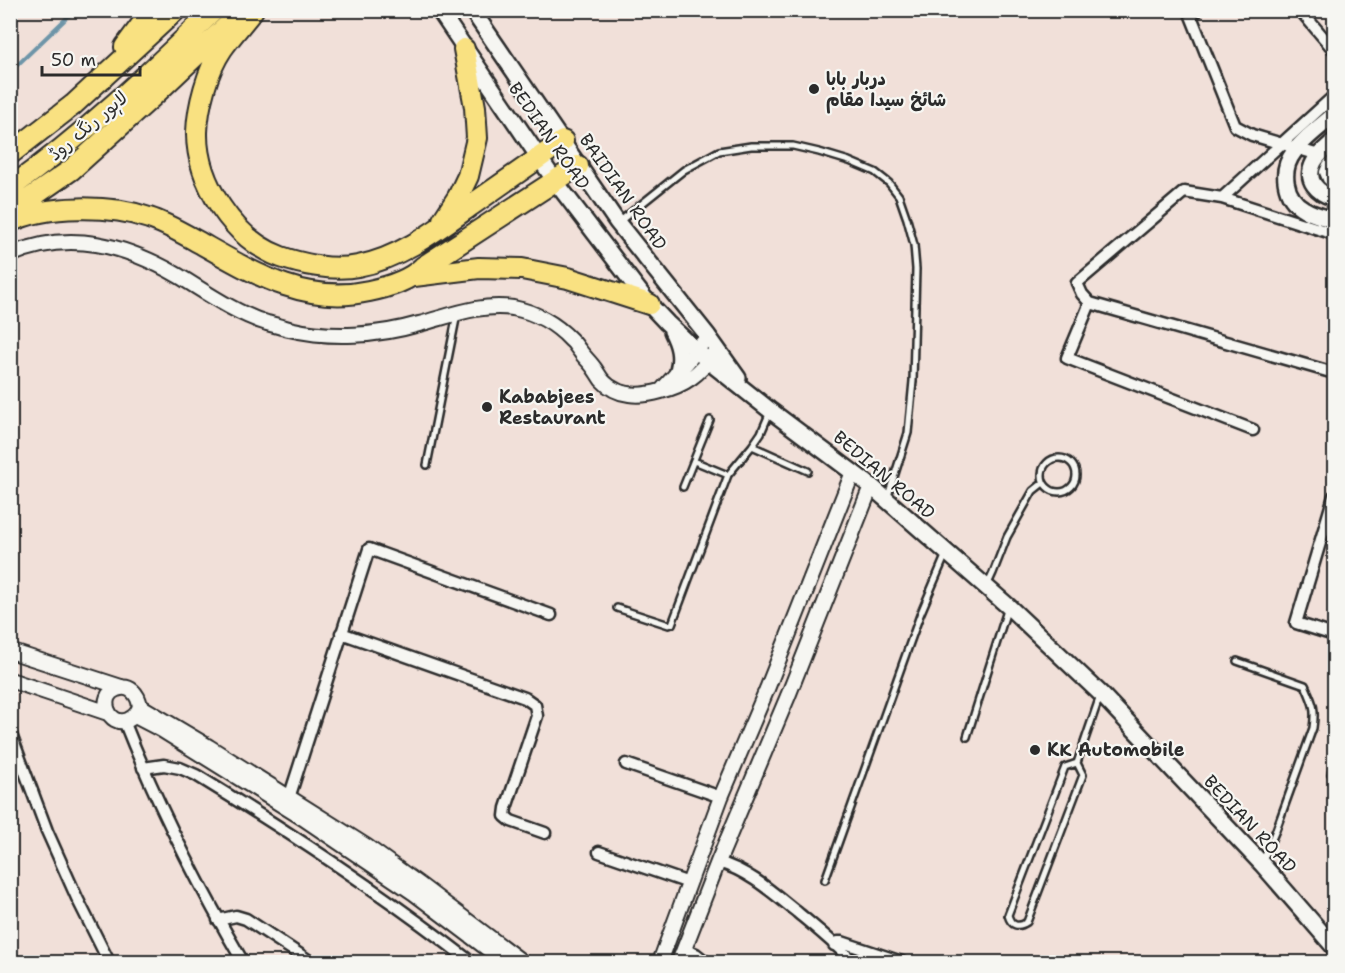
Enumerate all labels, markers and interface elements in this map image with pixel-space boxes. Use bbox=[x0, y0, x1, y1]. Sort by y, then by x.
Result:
scale bar bbox=[42, 39, 140, 77]
text: 50 m bbox=[51, 48, 96, 72]
place label: دربار بابا شائخ سیدا مقام bbox=[826, 67, 946, 114]
street label: BEDIAN ROAD bbox=[503, 78, 595, 195]
marker: دربار بابا شائخ سیدا مقام bbox=[807, 82, 821, 96]
street label: لاہور رنگ روڈ bbox=[43, 86, 133, 167]
street label: BAIDIAN ROAD bbox=[574, 129, 672, 255]
place label: Kababjees Restaurant bbox=[499, 385, 606, 430]
marker: Kababjees Restaurant bbox=[480, 400, 494, 414]
street label: BEDIAN ROAD bbox=[828, 425, 940, 525]
place label: KK Automobile bbox=[1047, 738, 1185, 762]
marker: KK Automobile bbox=[1028, 743, 1042, 757]
street label: BEDIAN ROAD bbox=[1198, 770, 1302, 878]

